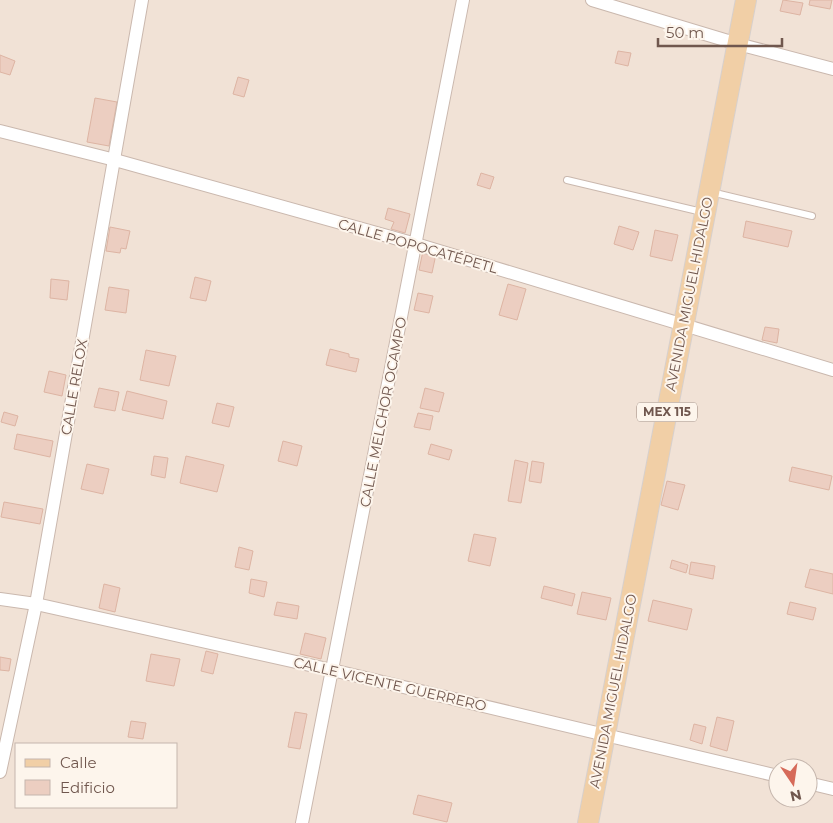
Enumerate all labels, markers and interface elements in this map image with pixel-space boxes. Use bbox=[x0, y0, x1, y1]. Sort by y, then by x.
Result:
scale bar bbox=[658, 15, 782, 47]
text: 50 m bbox=[666, 23, 704, 42]
street label: AVENIDA MIGUEL HIDALGO bbox=[661, 195, 717, 393]
street label: CALLE POPOCATÉPETL bbox=[336, 215, 501, 278]
street label: CALLE MELCHOR OCAMPO bbox=[356, 315, 410, 509]
street label: CALLE RELOX bbox=[57, 337, 91, 437]
road number: MEX 115 bbox=[637, 402, 697, 422]
street label: AVENIDA MIGUEL HIDALGO bbox=[585, 592, 641, 790]
street label: CALLE VICENTE GUERRERO bbox=[292, 653, 489, 715]
legend bbox=[15, 743, 178, 808]
text: Calle bbox=[60, 753, 97, 772]
north arrow bbox=[768, 758, 818, 808]
text: Edificio bbox=[60, 778, 115, 797]
text: N bbox=[788, 786, 803, 806]

